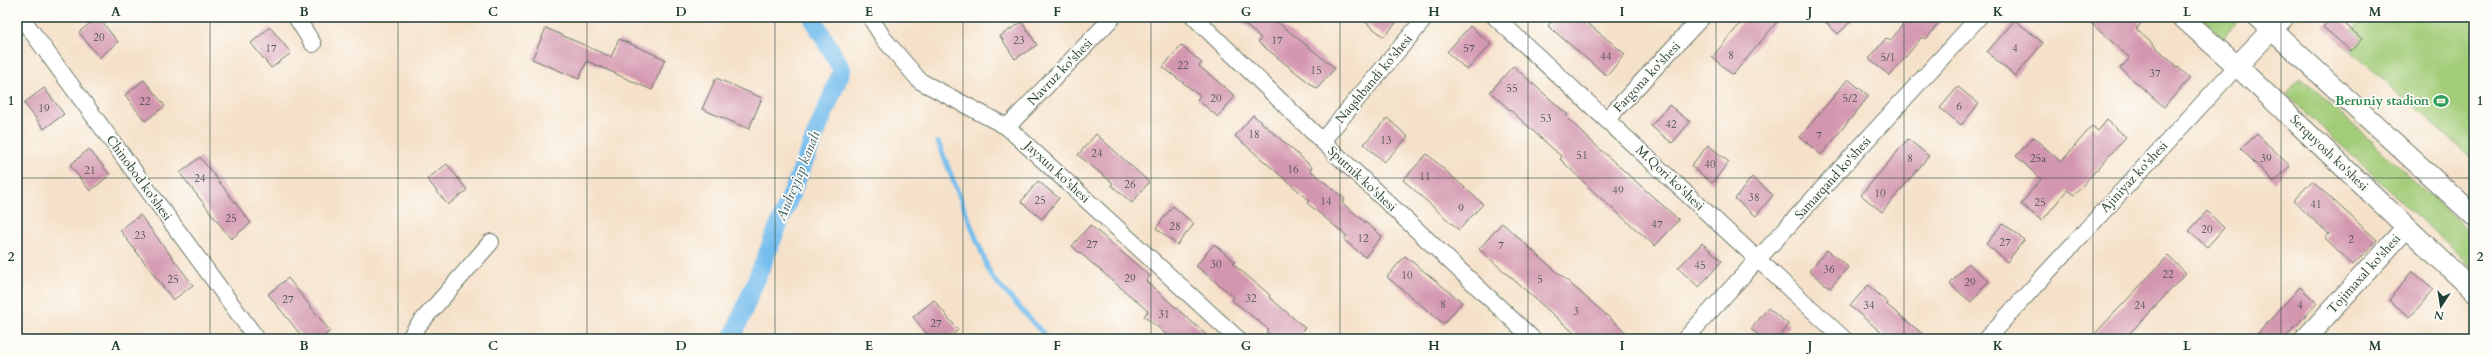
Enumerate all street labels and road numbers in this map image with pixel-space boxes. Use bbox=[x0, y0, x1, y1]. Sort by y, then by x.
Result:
street label: Naqshbandi ko'shesi bbox=[1331, 30, 1417, 128]
street label: Navruz ko'shesi bbox=[1023, 34, 1097, 109]
street label: Fargona ko'shesi bbox=[1609, 37, 1685, 116]
street label: Serquyosh ko'shesi bbox=[2286, 111, 2372, 195]
street label: Chinobod ko'shesi bbox=[102, 131, 176, 225]
street label: Samarqand ko'shesi bbox=[1791, 132, 1875, 223]
street label: Jayxun ko'shesi bbox=[1019, 136, 1094, 207]
street label: Ajiniyaz ko'shesi bbox=[2096, 137, 2172, 217]
street label: M.Qori ko'shesi bbox=[1632, 141, 1709, 215]
street label: Sputnik ko'shesi bbox=[1323, 142, 1401, 216]
street label: Tojimaxal ko'shesi bbox=[2323, 230, 2405, 318]

